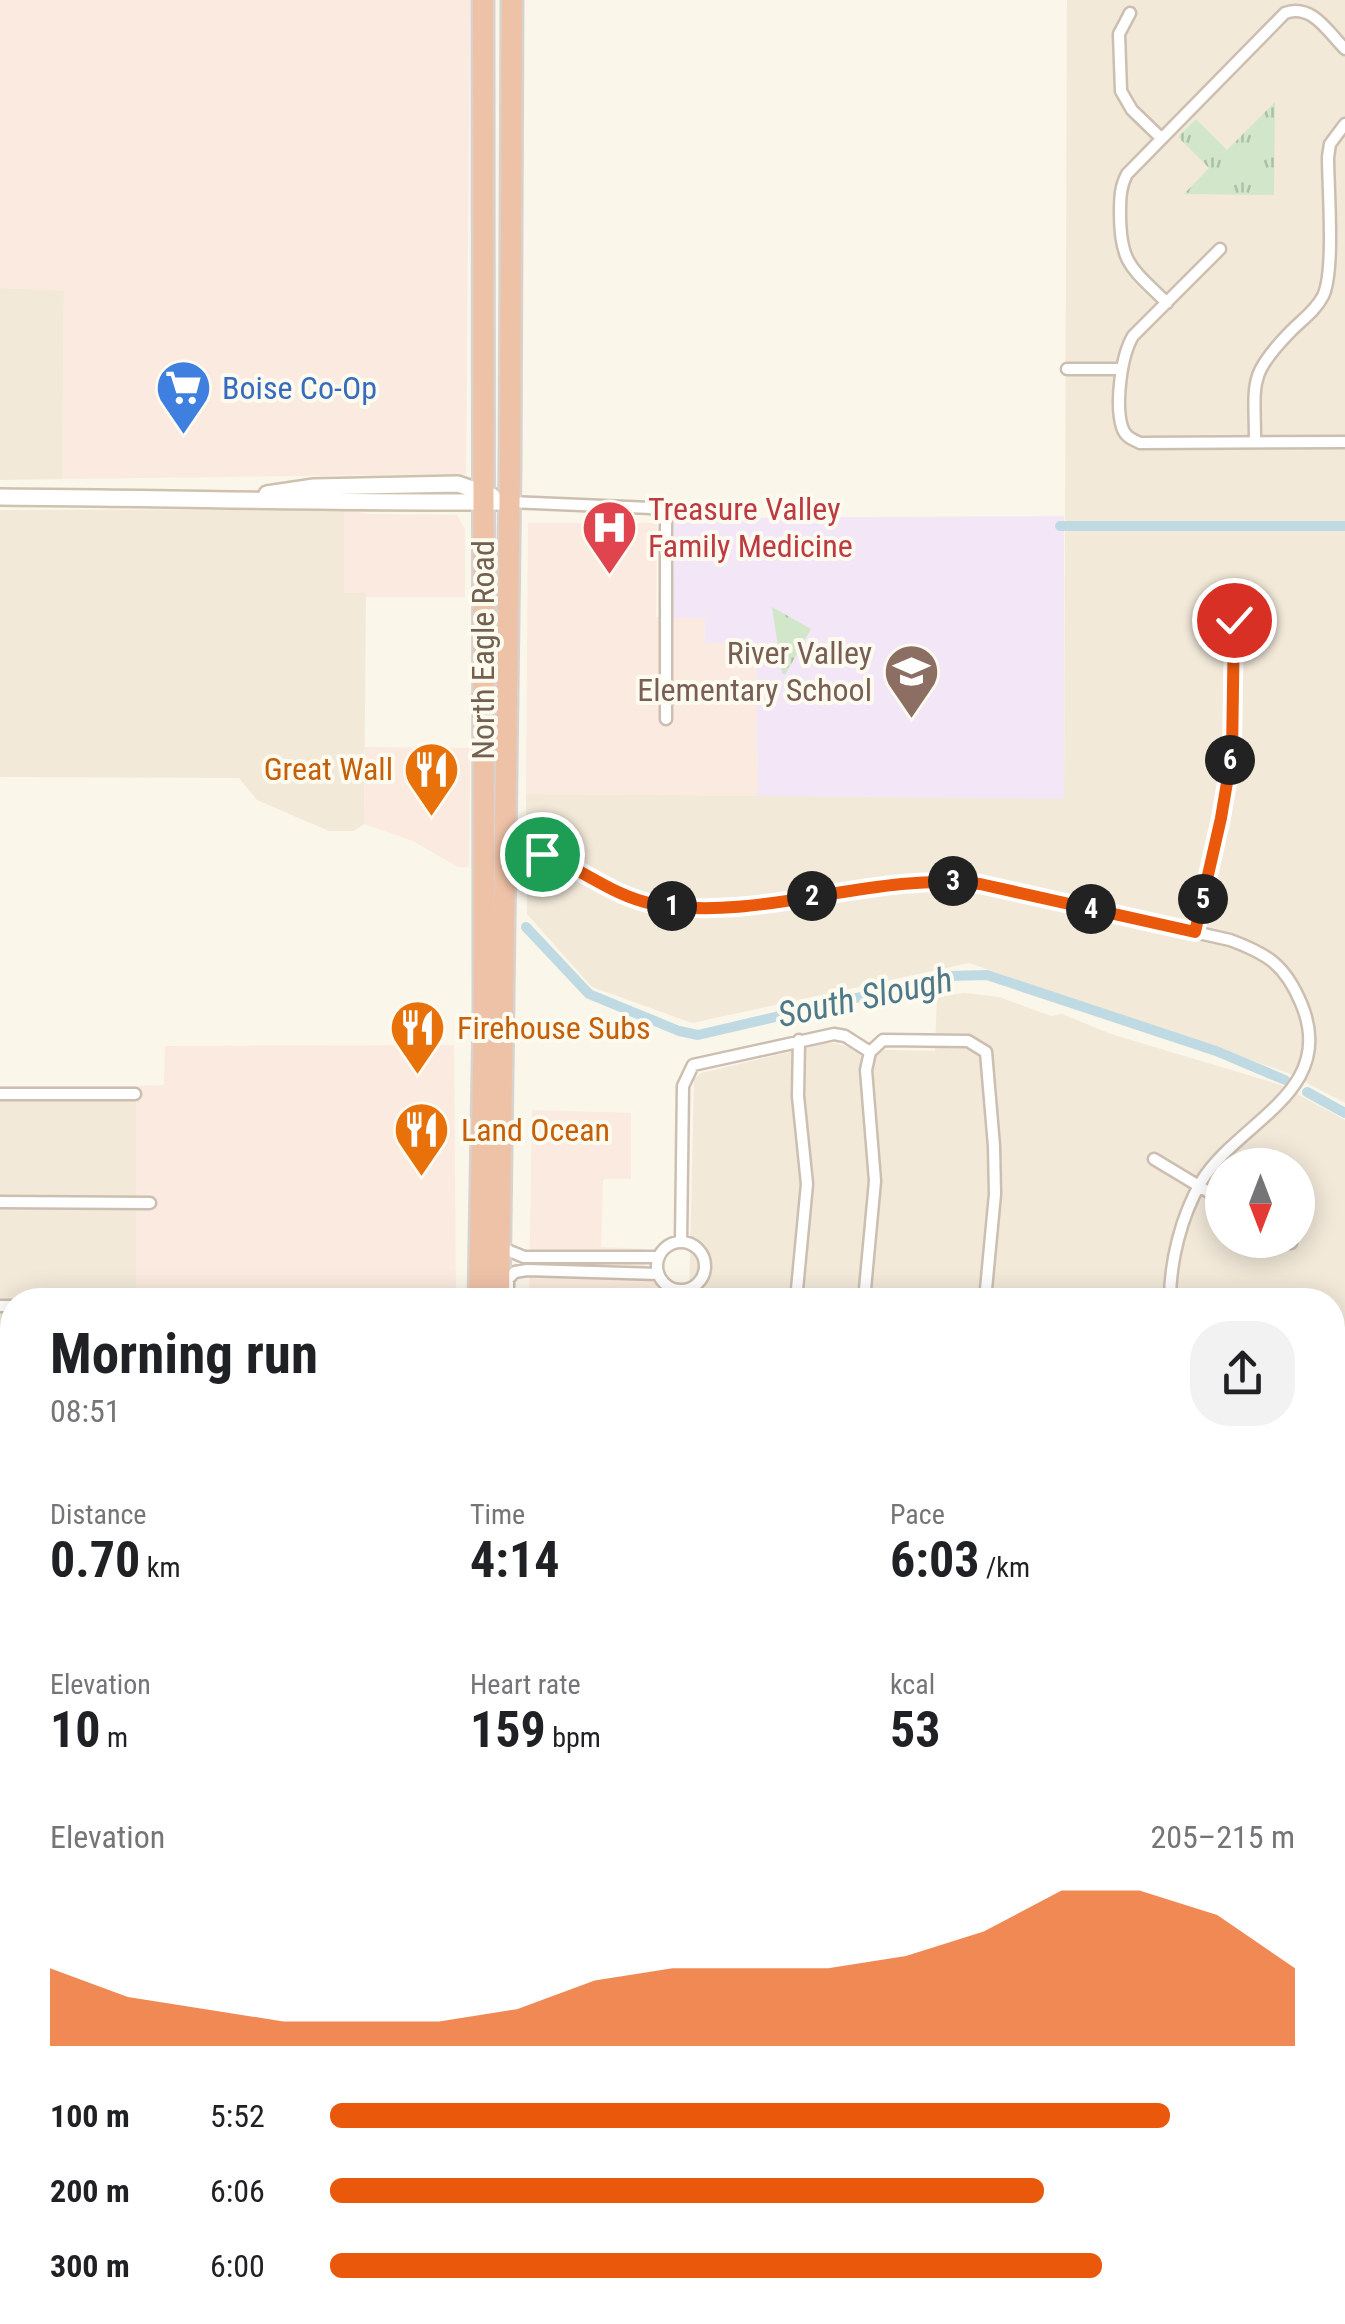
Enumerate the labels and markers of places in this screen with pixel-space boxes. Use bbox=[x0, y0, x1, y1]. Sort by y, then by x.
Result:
supermarket icon: Boise Co-Op bbox=[153, 358, 213, 437]
place label: Boise Co-Op bbox=[222, 369, 377, 407]
place label: Treasure Valley Family Medicine bbox=[648, 490, 853, 565]
hospital icon: Treasure Valley Family Medicine bbox=[579, 497, 639, 576]
pin bbox=[1192, 578, 1277, 663]
place label: River Valley Elementary School bbox=[637, 634, 872, 709]
school or university icon: River Valley Elementary School bbox=[881, 641, 941, 720]
pin: 6 bbox=[1205, 735, 1255, 785]
restaurant icon: Great Wall bbox=[402, 739, 462, 818]
place label: Great Wall bbox=[264, 750, 393, 788]
pin bbox=[500, 812, 585, 897]
pin: 3 bbox=[928, 856, 978, 906]
pin: 2 bbox=[787, 871, 837, 921]
pin: 5 bbox=[1178, 874, 1228, 924]
pin: 1 bbox=[647, 881, 697, 931]
pin: 4 bbox=[1066, 884, 1116, 934]
restaurant icon: Firehouse Subs bbox=[388, 998, 448, 1077]
place label: Firehouse Subs bbox=[457, 1009, 651, 1047]
restaurant icon: Land Ocean bbox=[392, 1100, 452, 1179]
place label: Land Ocean bbox=[461, 1111, 610, 1149]

